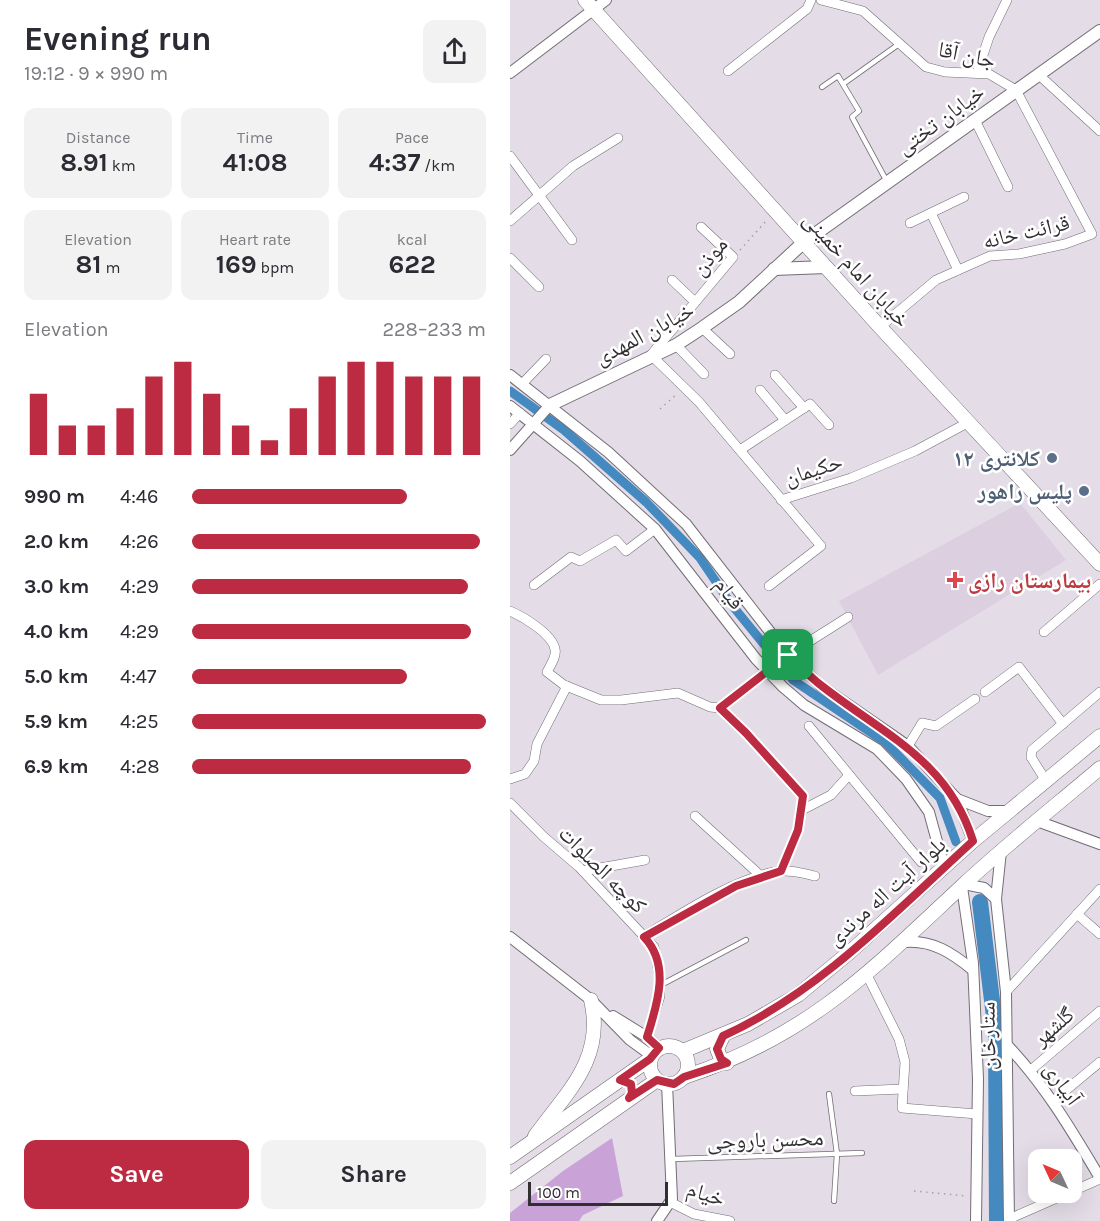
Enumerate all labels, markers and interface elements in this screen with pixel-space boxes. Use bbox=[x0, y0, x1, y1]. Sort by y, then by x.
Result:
text: Evening run bbox=[24, 20, 212, 58]
button: share bbox=[423, 20, 486, 83]
street label: جان آقا bbox=[936, 36, 998, 74]
text: 19:12 · 9 × 990 m bbox=[24, 62, 168, 85]
street label: خیابان تختی bbox=[892, 79, 990, 160]
text: Distance bbox=[66, 128, 130, 147]
text: Time bbox=[237, 128, 273, 147]
text: Pace bbox=[395, 128, 429, 147]
text: 8.91 bbox=[60, 147, 108, 178]
text: 41:08 bbox=[222, 147, 288, 178]
text: 4:37 bbox=[369, 147, 420, 178]
text: km bbox=[108, 156, 136, 175]
text: /km bbox=[420, 156, 455, 175]
street label: خیابان امام خمینی bbox=[797, 207, 915, 334]
street label: قرائت خانه bbox=[980, 209, 1072, 255]
text: Elevation bbox=[64, 230, 132, 249]
text: Heart rate bbox=[219, 230, 291, 249]
text: kcal bbox=[397, 230, 427, 249]
street label: موذن bbox=[686, 232, 733, 281]
text: 81 bbox=[76, 249, 102, 280]
text: 169 bbox=[216, 249, 257, 280]
text: 622 bbox=[388, 249, 436, 280]
text: m bbox=[102, 258, 120, 277]
text: bpm bbox=[257, 258, 294, 277]
street label: خیابان المهدی bbox=[590, 297, 699, 371]
text: Elevation bbox=[24, 318, 109, 341]
text: 228–233 m bbox=[382, 318, 486, 341]
place label: کلانتری ۱۲ bbox=[953, 446, 1040, 472]
street label: حکیمان bbox=[781, 448, 846, 492]
marker: کلانتری ۱۲ bbox=[1045, 451, 1059, 465]
place label: پلیس راهور bbox=[977, 479, 1072, 505]
marker: پلیس راهور bbox=[1077, 484, 1091, 498]
text: 990 m bbox=[24, 485, 85, 508]
text: 4:46 bbox=[120, 485, 158, 508]
text: 2.0 km bbox=[24, 530, 89, 553]
text: 4:26 bbox=[120, 530, 159, 553]
place label: بیمارستان رازی bbox=[968, 568, 1091, 594]
marker: بیمارستان رازی bbox=[946, 571, 964, 589]
street label: قیام bbox=[708, 572, 750, 615]
text: 3.0 km bbox=[24, 575, 89, 598]
text: 4:29 bbox=[120, 575, 159, 598]
text: 4.0 km bbox=[24, 620, 89, 643]
text: 4:29 bbox=[120, 620, 159, 643]
pin bbox=[762, 629, 813, 680]
icon: arrive bbox=[771, 638, 804, 671]
text: 5.0 km bbox=[24, 665, 88, 688]
text: 4:47 bbox=[120, 665, 156, 688]
text: 5.9 km bbox=[24, 710, 88, 733]
text: 4:25 bbox=[120, 710, 159, 733]
text: 6.9 km bbox=[24, 755, 89, 778]
text: 4:28 bbox=[120, 755, 160, 778]
street label: کوچه الصلوات bbox=[553, 820, 652, 919]
street label: بلوار آیت اله مرندی bbox=[822, 832, 951, 952]
street label: ستارخان bbox=[974, 1001, 1002, 1071]
street label: گلشهر bbox=[1027, 1002, 1080, 1052]
street label: آبیاری bbox=[1038, 1057, 1087, 1111]
street label: محسن باروجی bbox=[706, 1125, 824, 1155]
button: Save bbox=[24, 1140, 249, 1209]
button: Share bbox=[261, 1140, 486, 1209]
north arrow bbox=[1028, 1149, 1082, 1203]
map controls bbox=[1028, 1149, 1082, 1203]
street label: خیام bbox=[683, 1176, 728, 1213]
scale bar bbox=[528, 1179, 668, 1206]
text: 100 m bbox=[537, 1183, 580, 1202]

